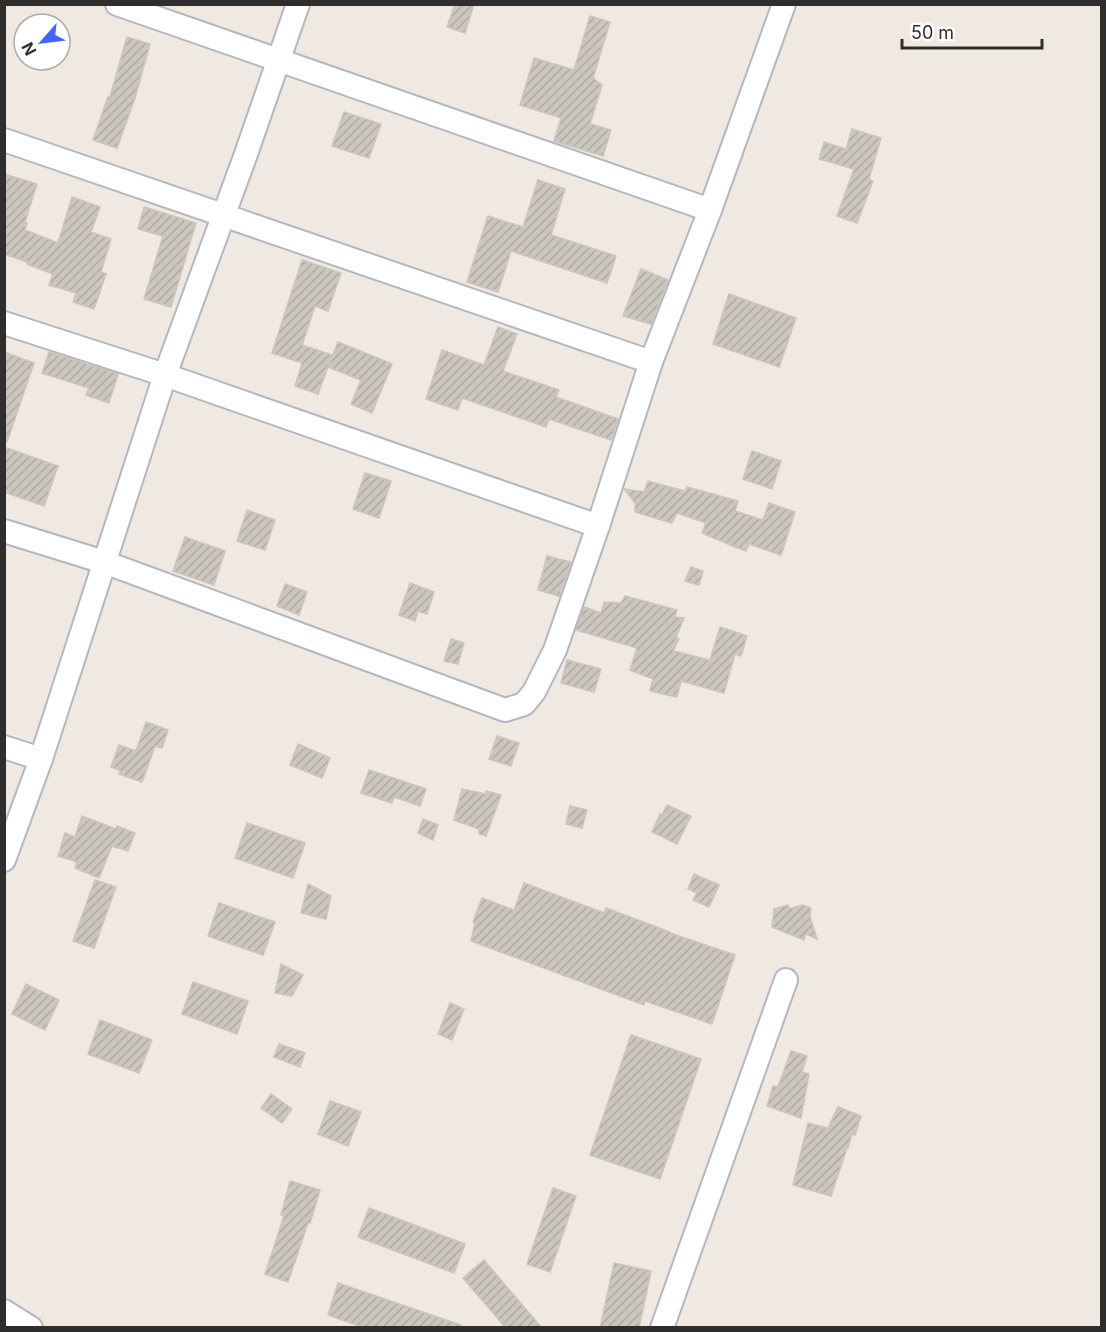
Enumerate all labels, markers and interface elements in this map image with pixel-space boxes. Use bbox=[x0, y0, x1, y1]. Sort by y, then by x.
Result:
north arrow bbox=[12, 12, 72, 72]
scale bar bbox=[902, 12, 1042, 50]
text: 50 m bbox=[911, 22, 954, 43]
text: N bbox=[17, 39, 40, 59]

